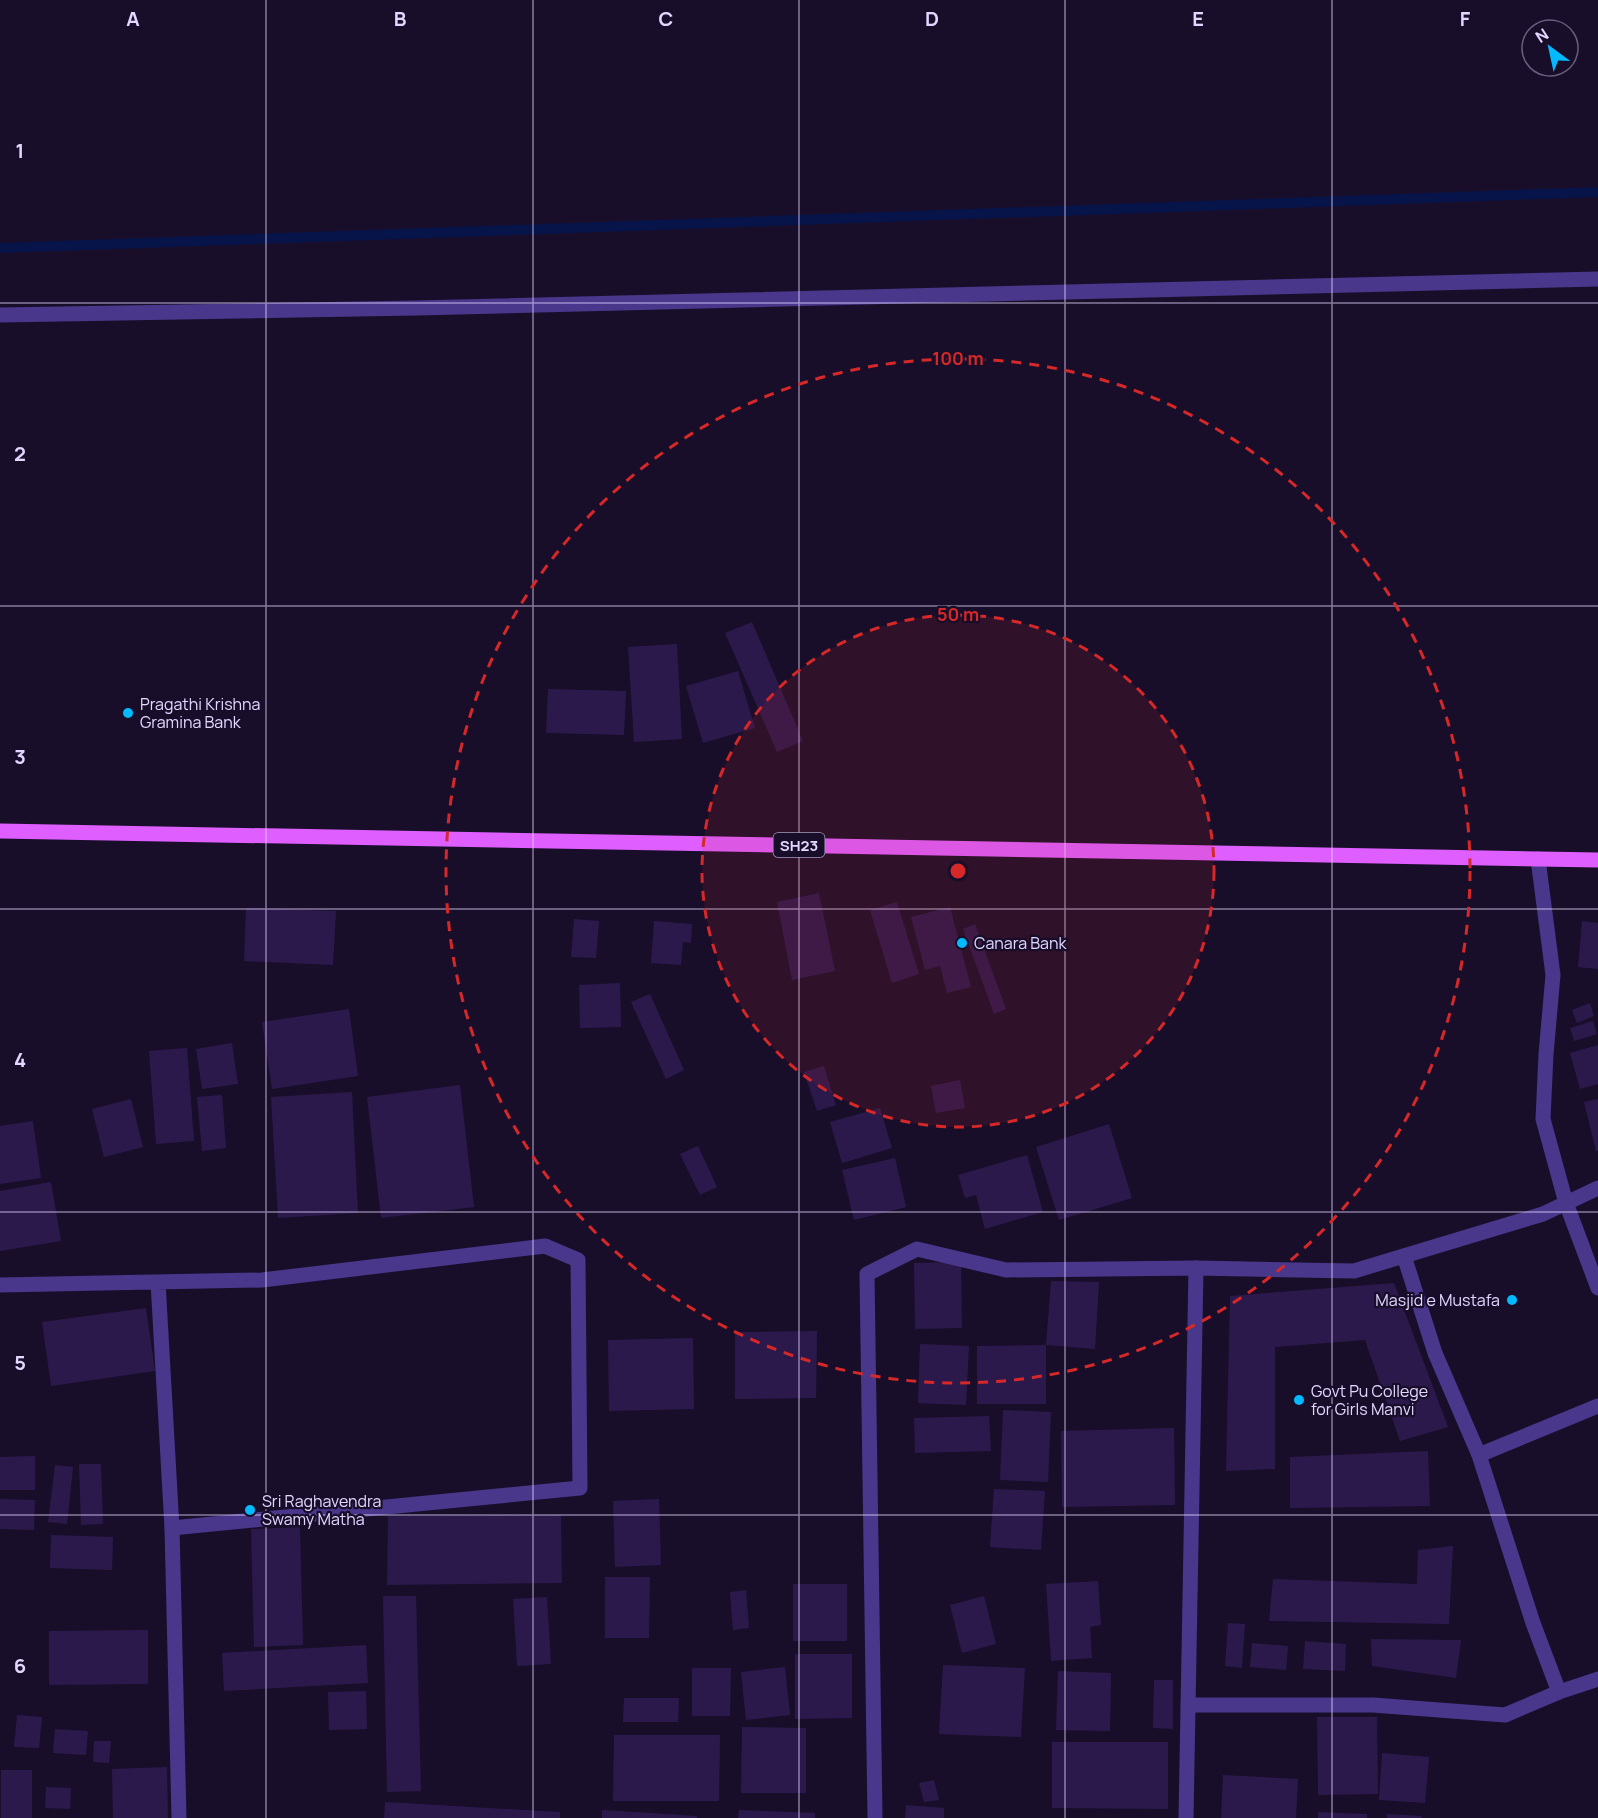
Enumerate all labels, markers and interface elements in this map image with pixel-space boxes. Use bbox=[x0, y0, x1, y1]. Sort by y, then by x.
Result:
text: A bbox=[126, 5, 140, 32]
text: B bbox=[394, 5, 407, 32]
text: C bbox=[659, 5, 673, 32]
text: D bbox=[925, 5, 939, 32]
text: E bbox=[1192, 5, 1204, 32]
text: F bbox=[1460, 5, 1471, 32]
north arrow bbox=[1520, 18, 1580, 78]
text: N bbox=[1531, 23, 1553, 48]
text: 1 bbox=[16, 137, 24, 164]
text: 100 m bbox=[932, 346, 984, 370]
text: 2 bbox=[14, 440, 26, 467]
text: 50 m bbox=[937, 602, 979, 626]
place label: Pragathi Krishna Gramina Bank bbox=[140, 693, 261, 733]
marker: Pragathi Krishna Gramina Bank bbox=[121, 706, 135, 720]
text: 3 bbox=[14, 743, 26, 770]
road number: SH23 bbox=[774, 833, 824, 857]
centre of rings bbox=[948, 861, 968, 881]
place label: Canara Bank bbox=[974, 932, 1067, 954]
marker: Canara Bank bbox=[955, 936, 969, 950]
text: 4 bbox=[14, 1046, 26, 1073]
place label: Masjid e Mustafa bbox=[1375, 1289, 1500, 1311]
marker: Masjid e Mustafa bbox=[1505, 1293, 1519, 1307]
text: 5 bbox=[14, 1349, 26, 1376]
place label: Govt Pu College for Girls Manvi bbox=[1311, 1380, 1428, 1420]
marker: Govt Pu College for Girls Manvi bbox=[1292, 1393, 1306, 1407]
place label: Sri Raghavendra Swamy Matha bbox=[262, 1490, 381, 1530]
marker: Sri Raghavendra Swamy Matha bbox=[243, 1503, 257, 1517]
text: 6 bbox=[14, 1652, 26, 1679]

